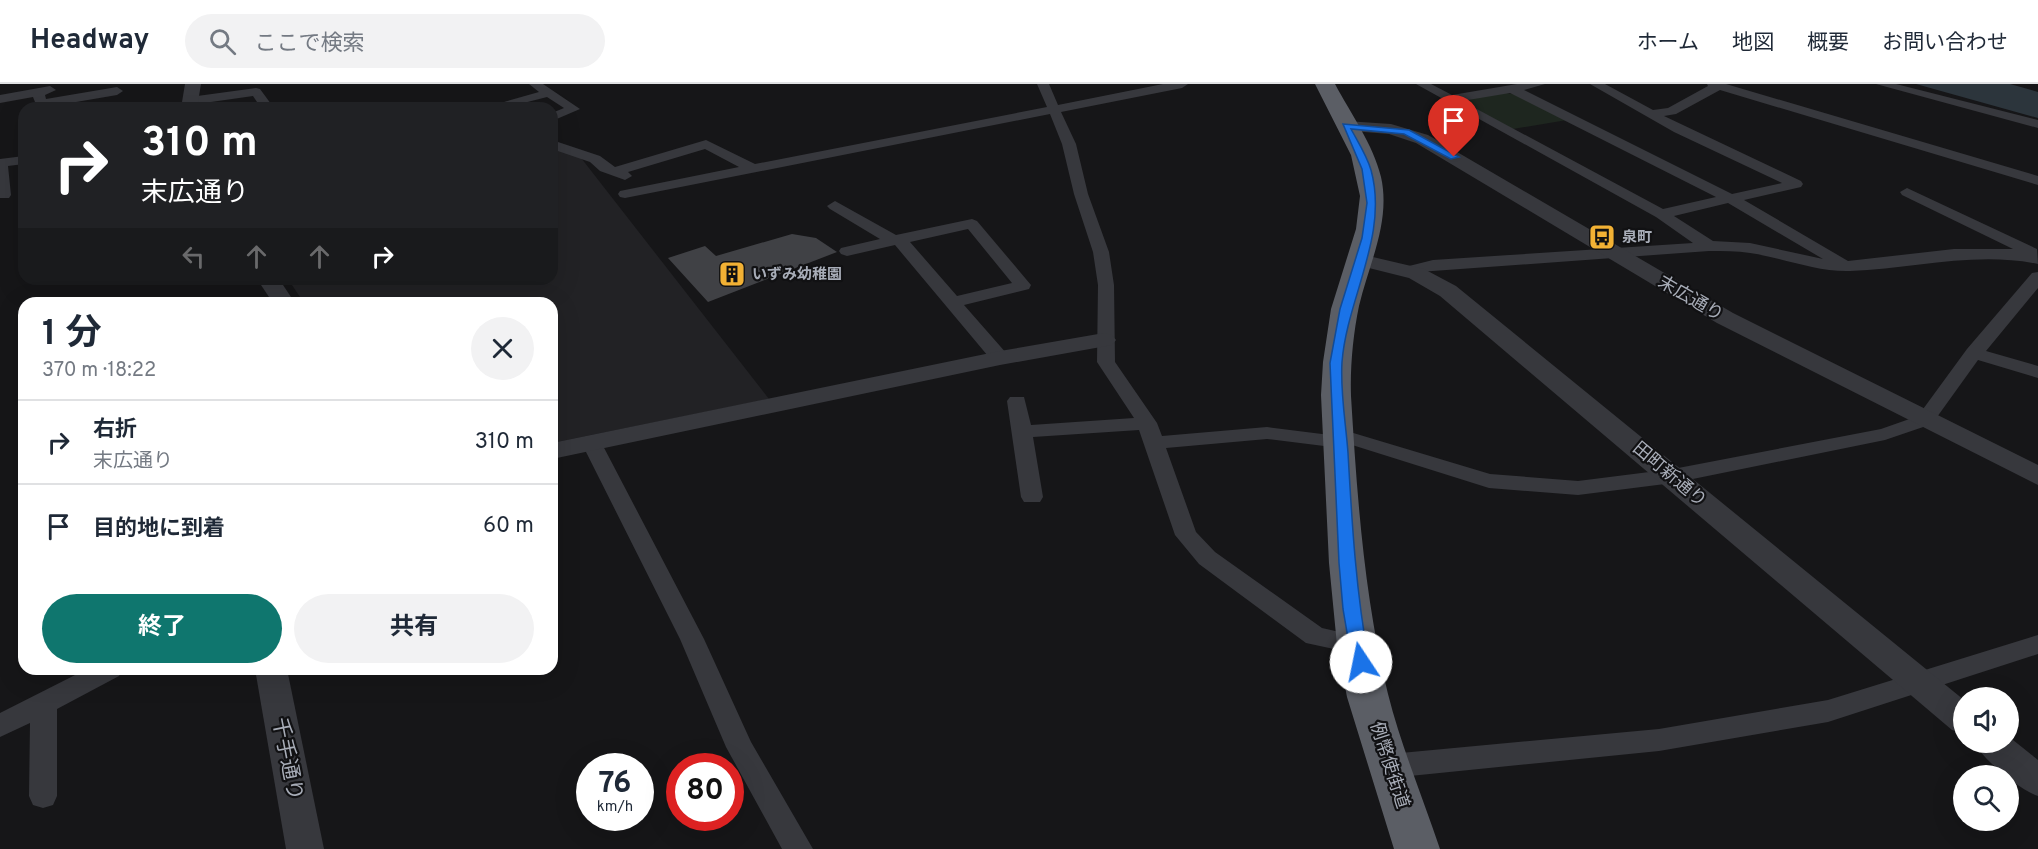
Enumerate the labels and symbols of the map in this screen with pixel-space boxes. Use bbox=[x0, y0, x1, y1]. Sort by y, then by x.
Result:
pin bbox=[1428, 95, 1479, 157]
bus stop icon: 泉町 bbox=[1587, 222, 1617, 252]
place label: 泉町 bbox=[1622, 229, 1652, 248]
building icon: いずみ幼稚園 bbox=[717, 259, 747, 289]
place label: いずみ幼稚園 bbox=[752, 266, 842, 285]
street label: 末広通り bbox=[1653, 271, 1727, 327]
street label: 田町新通り bbox=[1627, 437, 1711, 513]
position arrow bbox=[1329, 630, 1393, 694]
street label: 千手通り bbox=[265, 715, 308, 803]
street label: 例幣使街道 bbox=[1364, 719, 1413, 812]
speed limit sign: 80 bbox=[666, 753, 744, 831]

